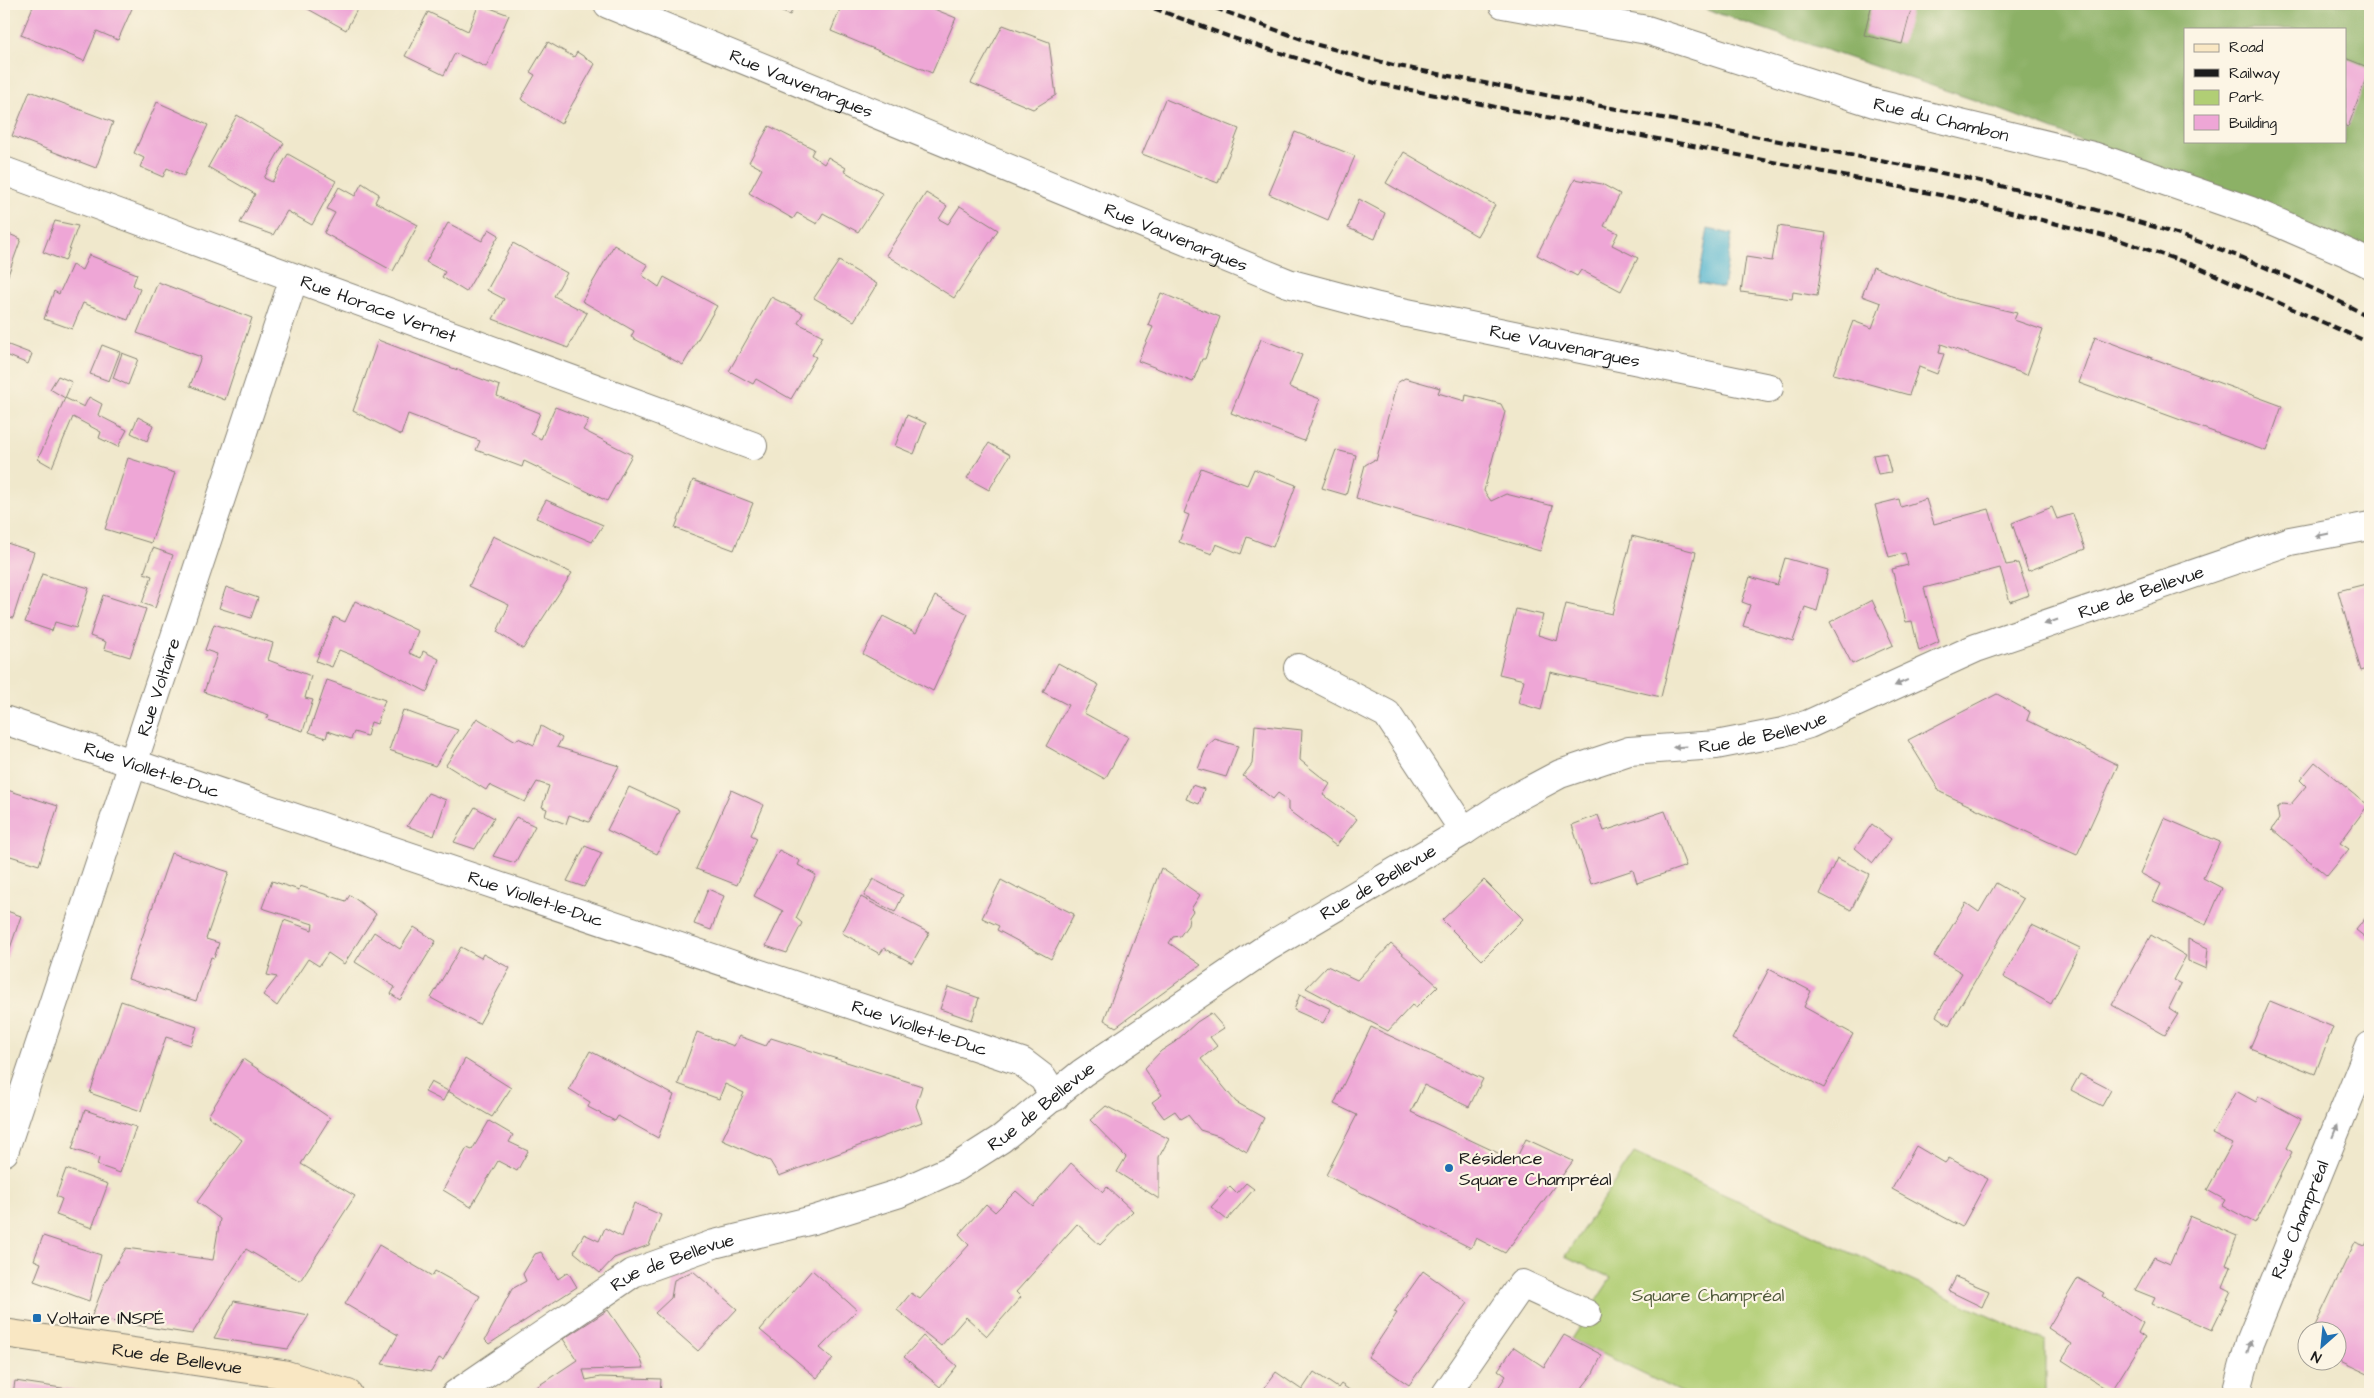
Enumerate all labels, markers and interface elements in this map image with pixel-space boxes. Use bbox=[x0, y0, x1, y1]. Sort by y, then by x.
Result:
legend bbox=[2184, 28, 2346, 142]
text: Road bbox=[2229, 37, 2264, 58]
street label: Rue Vauvenargues bbox=[726, 43, 877, 124]
text: Railway bbox=[2229, 63, 2280, 85]
text: Park bbox=[2229, 87, 2264, 108]
street label: Rue du Chambon bbox=[1871, 91, 2011, 148]
text: Building bbox=[2229, 113, 2277, 135]
street label: Rue Vauvenargues bbox=[1100, 197, 1251, 278]
street label: Rue Horace Vernet bbox=[297, 269, 461, 349]
street label: Rue Vauvenargues bbox=[1487, 318, 1642, 374]
one-way arrow bbox=[2315, 531, 2330, 539]
street label: Rue de Bellevue bbox=[2075, 559, 2208, 625]
one-way arrow bbox=[2044, 619, 2059, 626]
street label: Rue Voltaire bbox=[131, 634, 187, 739]
one-way arrow bbox=[1894, 679, 1908, 687]
street label: Rue de Bellevue bbox=[1698, 705, 1831, 759]
street label: Rue Viollet-le-Duc bbox=[81, 736, 223, 805]
one-way arrow bbox=[1671, 744, 1687, 752]
street label: Rue de Bellevue bbox=[1315, 838, 1441, 927]
street label: Rue Viollet-le-Duc bbox=[464, 865, 607, 934]
street label: Rue Viollet-le-Duc bbox=[848, 994, 991, 1063]
street label: Rue de Bellevue bbox=[983, 1056, 1100, 1157]
one-way arrow bbox=[2332, 1124, 2340, 1139]
place label: Résidence Square Champréal bbox=[1459, 1146, 1612, 1192]
street label: Rue Champréal bbox=[2265, 1157, 2335, 1283]
marker: Résidence Square Champréal bbox=[1443, 1162, 1455, 1174]
street label: Rue de Bellevue bbox=[606, 1228, 737, 1298]
park label: Square Champréal bbox=[1632, 1283, 1784, 1308]
place label: Voltaire INSPÉ bbox=[47, 1306, 165, 1331]
marker: Voltaire INSPÉ bbox=[31, 1312, 43, 1324]
north arrow bbox=[2296, 1320, 2346, 1370]
street label: Rue de Bellevue bbox=[110, 1337, 244, 1381]
one-way arrow bbox=[2245, 1340, 2253, 1355]
text: N bbox=[2308, 1346, 2325, 1368]

